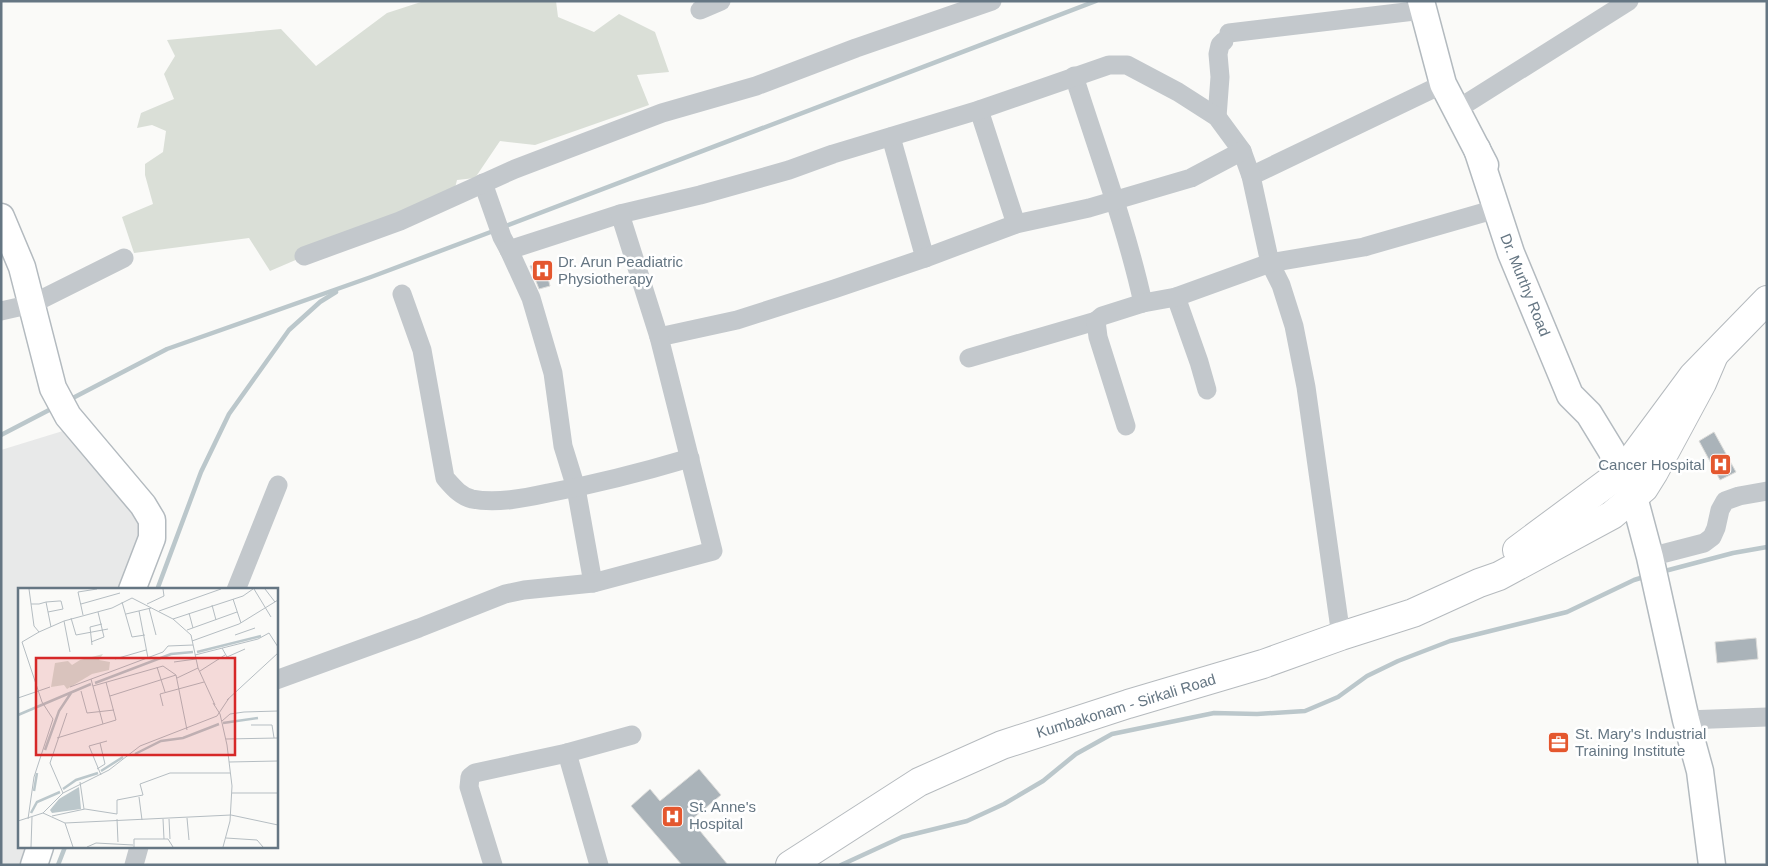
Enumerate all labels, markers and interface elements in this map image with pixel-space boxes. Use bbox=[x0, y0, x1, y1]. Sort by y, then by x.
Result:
street label: Dr. Murthy Road bbox=[1497, 231, 1554, 339]
place label: Dr. Arun Peadiatric Physiotherapy bbox=[558, 253, 684, 287]
hospital icon: Dr. Arun Peadiatric Physiotherapy bbox=[530, 259, 554, 283]
hospital icon: Cancer Hospital bbox=[1709, 453, 1733, 477]
place label: Cancer Hospital bbox=[1598, 456, 1705, 473]
inset map bbox=[18, 588, 278, 848]
street label: Kumbakonam - Sirkali Road bbox=[1034, 670, 1218, 741]
place label: St. Mary's Industrial Training Institute bbox=[1575, 725, 1706, 759]
office icon: St. Mary's Industrial Training Institute bbox=[1547, 731, 1571, 755]
place label: St. Anne's Hospital bbox=[689, 798, 756, 832]
hospital icon: St. Anne's Hospital bbox=[661, 804, 685, 828]

